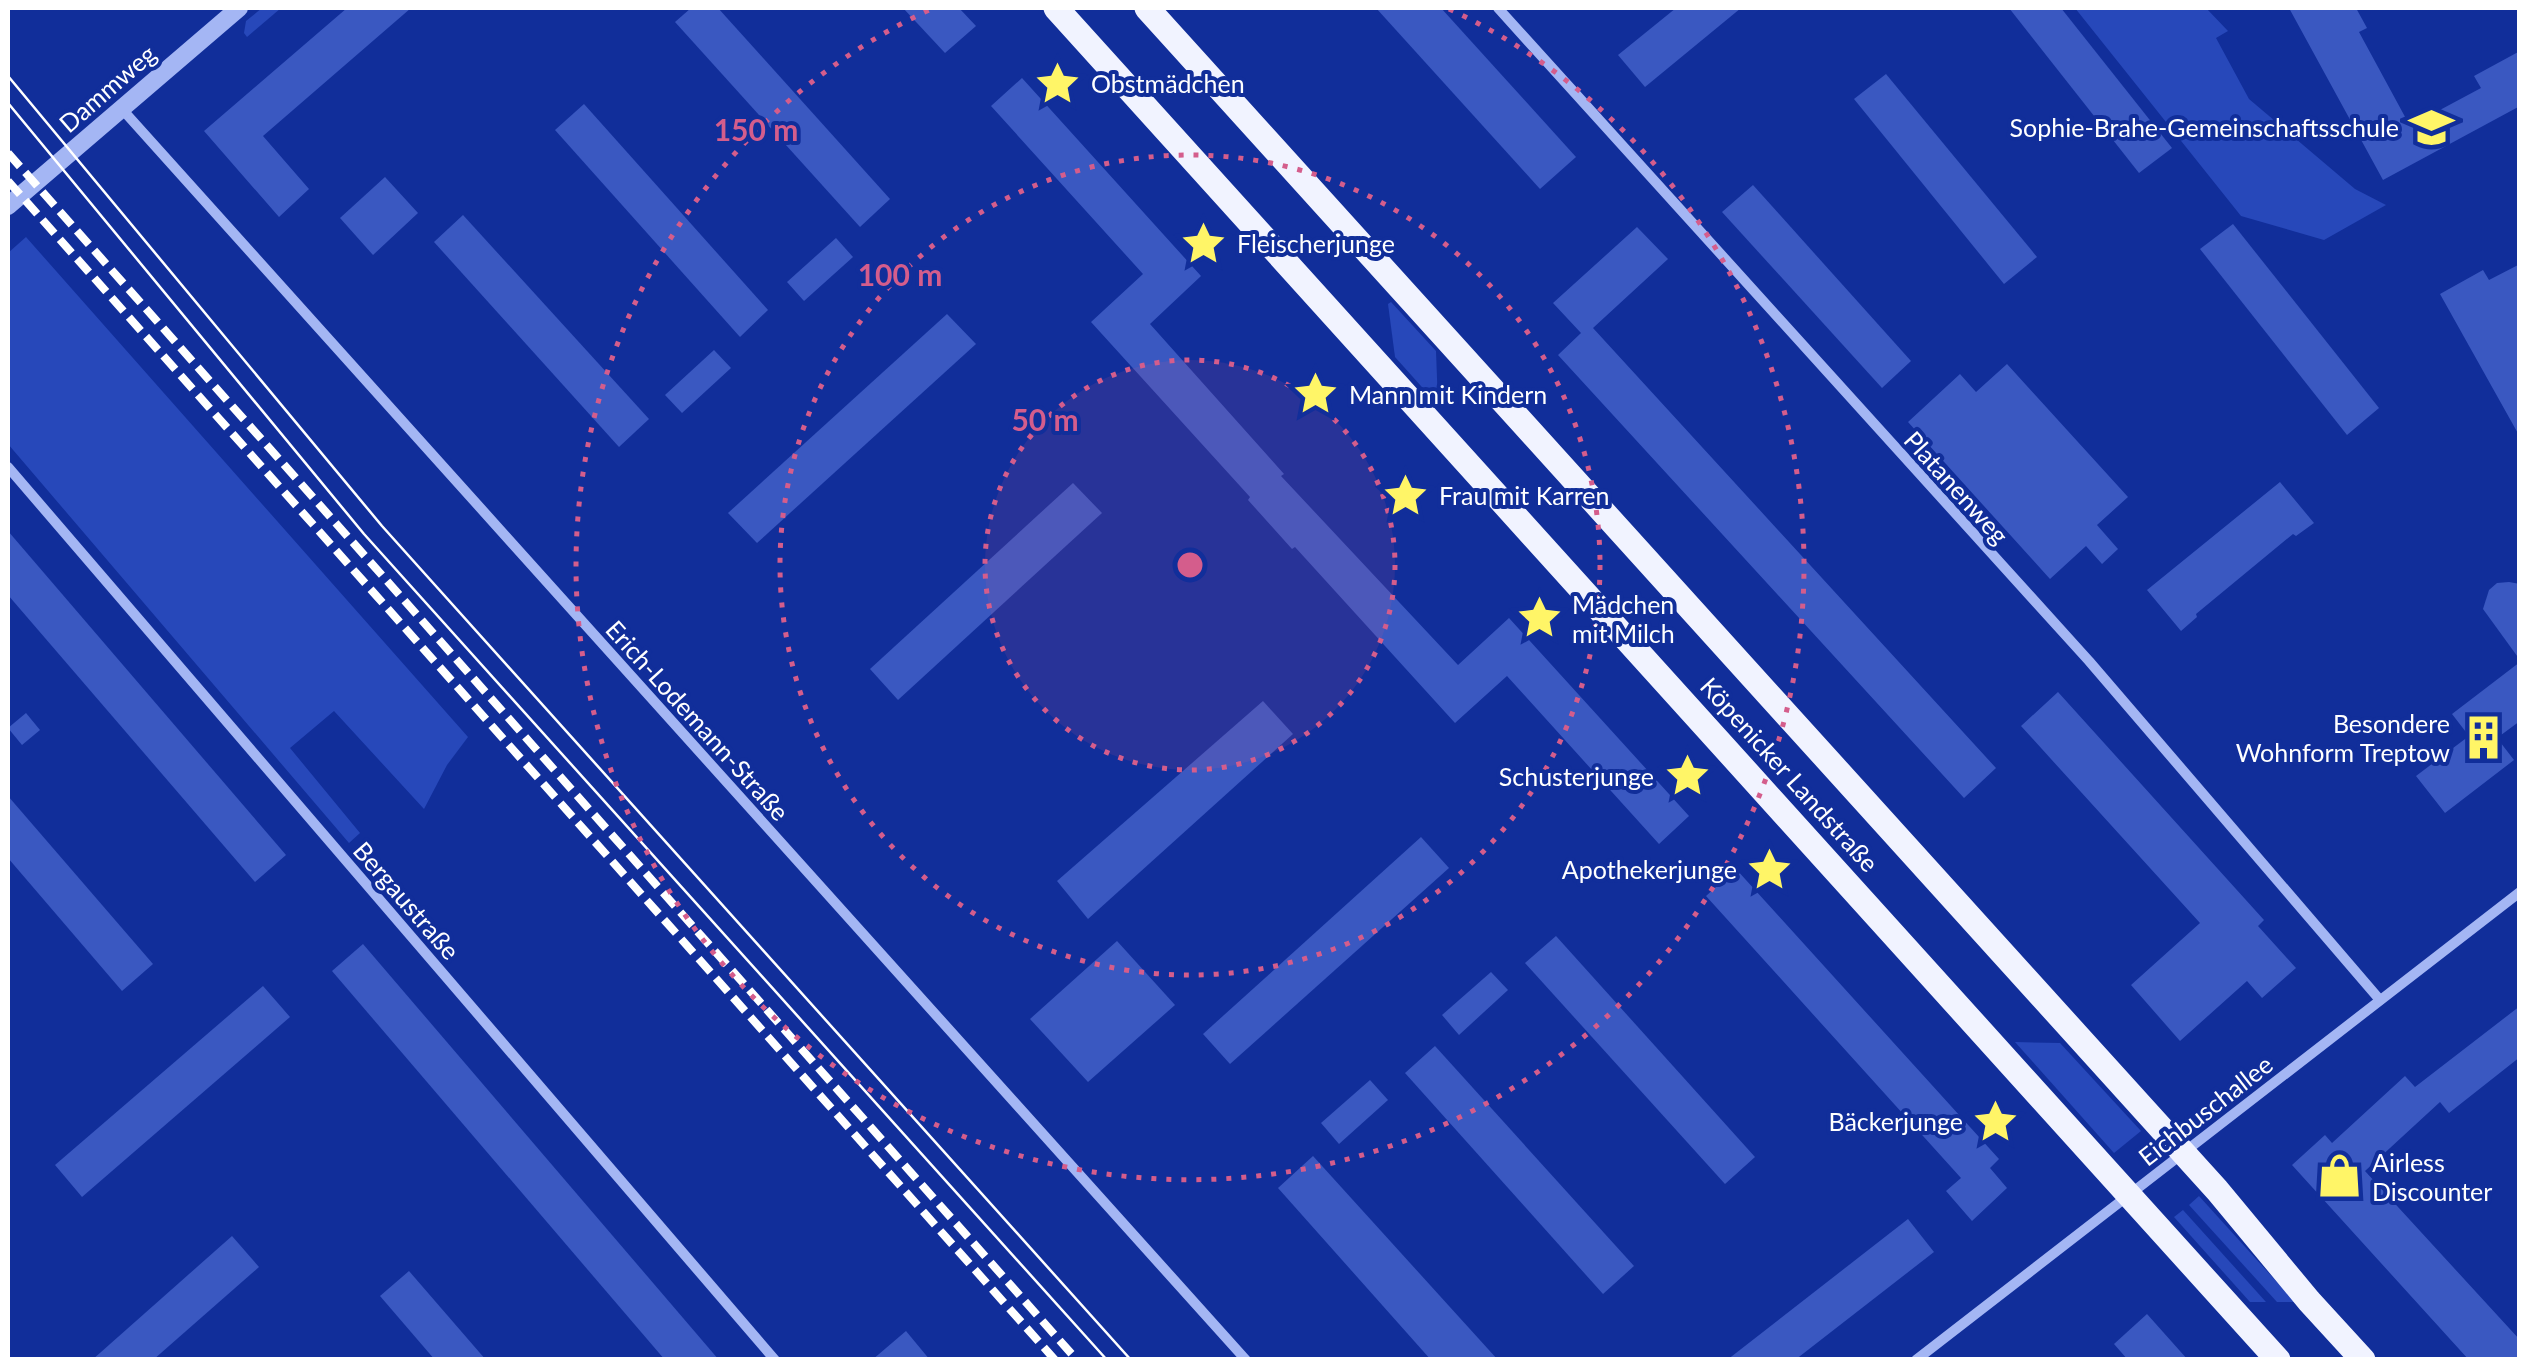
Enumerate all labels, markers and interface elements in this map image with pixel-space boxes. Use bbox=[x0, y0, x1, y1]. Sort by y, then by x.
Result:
street label: Dammweg bbox=[53, 38, 161, 138]
place icon: Obstmädchen bbox=[1034, 59, 1082, 107]
place label: Obstmädchen bbox=[1091, 68, 1245, 98]
school or university icon: Sophie-Brahe-Gemeinschaftsschule bbox=[2408, 103, 2456, 151]
text: 150 m bbox=[714, 111, 798, 147]
place label: Sophie-Brahe-Gemeinschaftsschule bbox=[2010, 112, 2399, 142]
place icon: Fleischerjunge bbox=[1180, 219, 1228, 267]
place label: Fleischerjunge bbox=[1237, 228, 1395, 258]
text: 100 m bbox=[858, 256, 942, 292]
place icon: Mann mit Kindern bbox=[1292, 370, 1340, 418]
place label: Mann mit Kindern bbox=[1349, 379, 1547, 409]
text: 50 m bbox=[1011, 401, 1079, 437]
street label: Platanenweg bbox=[1899, 424, 2015, 550]
place icon: Frau mit Karren bbox=[1382, 471, 1430, 519]
place label: Frau mit Karren bbox=[1439, 480, 1609, 510]
centre of rings bbox=[1172, 547, 1208, 583]
place label: Mädchen mit Milch bbox=[1572, 589, 1675, 648]
place icon: Mädchen mit Milch bbox=[1515, 594, 1563, 642]
street label: Erich-Lodemann-Straße bbox=[600, 614, 796, 826]
street label: Köpenicker Landstraße bbox=[1695, 671, 1885, 877]
place label: Besondere Wohnform Treptow bbox=[2236, 708, 2450, 767]
building icon: Besondere Wohnform Treptow bbox=[2459, 713, 2507, 761]
place icon: Schusterjunge bbox=[1663, 752, 1711, 800]
place label: Schusterjunge bbox=[1499, 761, 1654, 791]
street label: Bergaustraße bbox=[348, 835, 466, 965]
place icon: Apothekerjunge bbox=[1746, 845, 1794, 893]
place label: Apothekerjunge bbox=[1562, 854, 1737, 884]
street label: Eichbuschallee bbox=[2132, 1048, 2278, 1172]
place icon: Bäckerjunge bbox=[1972, 1097, 2020, 1145]
place label: Bäckerjunge bbox=[1828, 1106, 1963, 1136]
place label: Airless Discounter bbox=[2372, 1147, 2492, 1206]
shop icon: Airless Discounter bbox=[2315, 1152, 2363, 1200]

